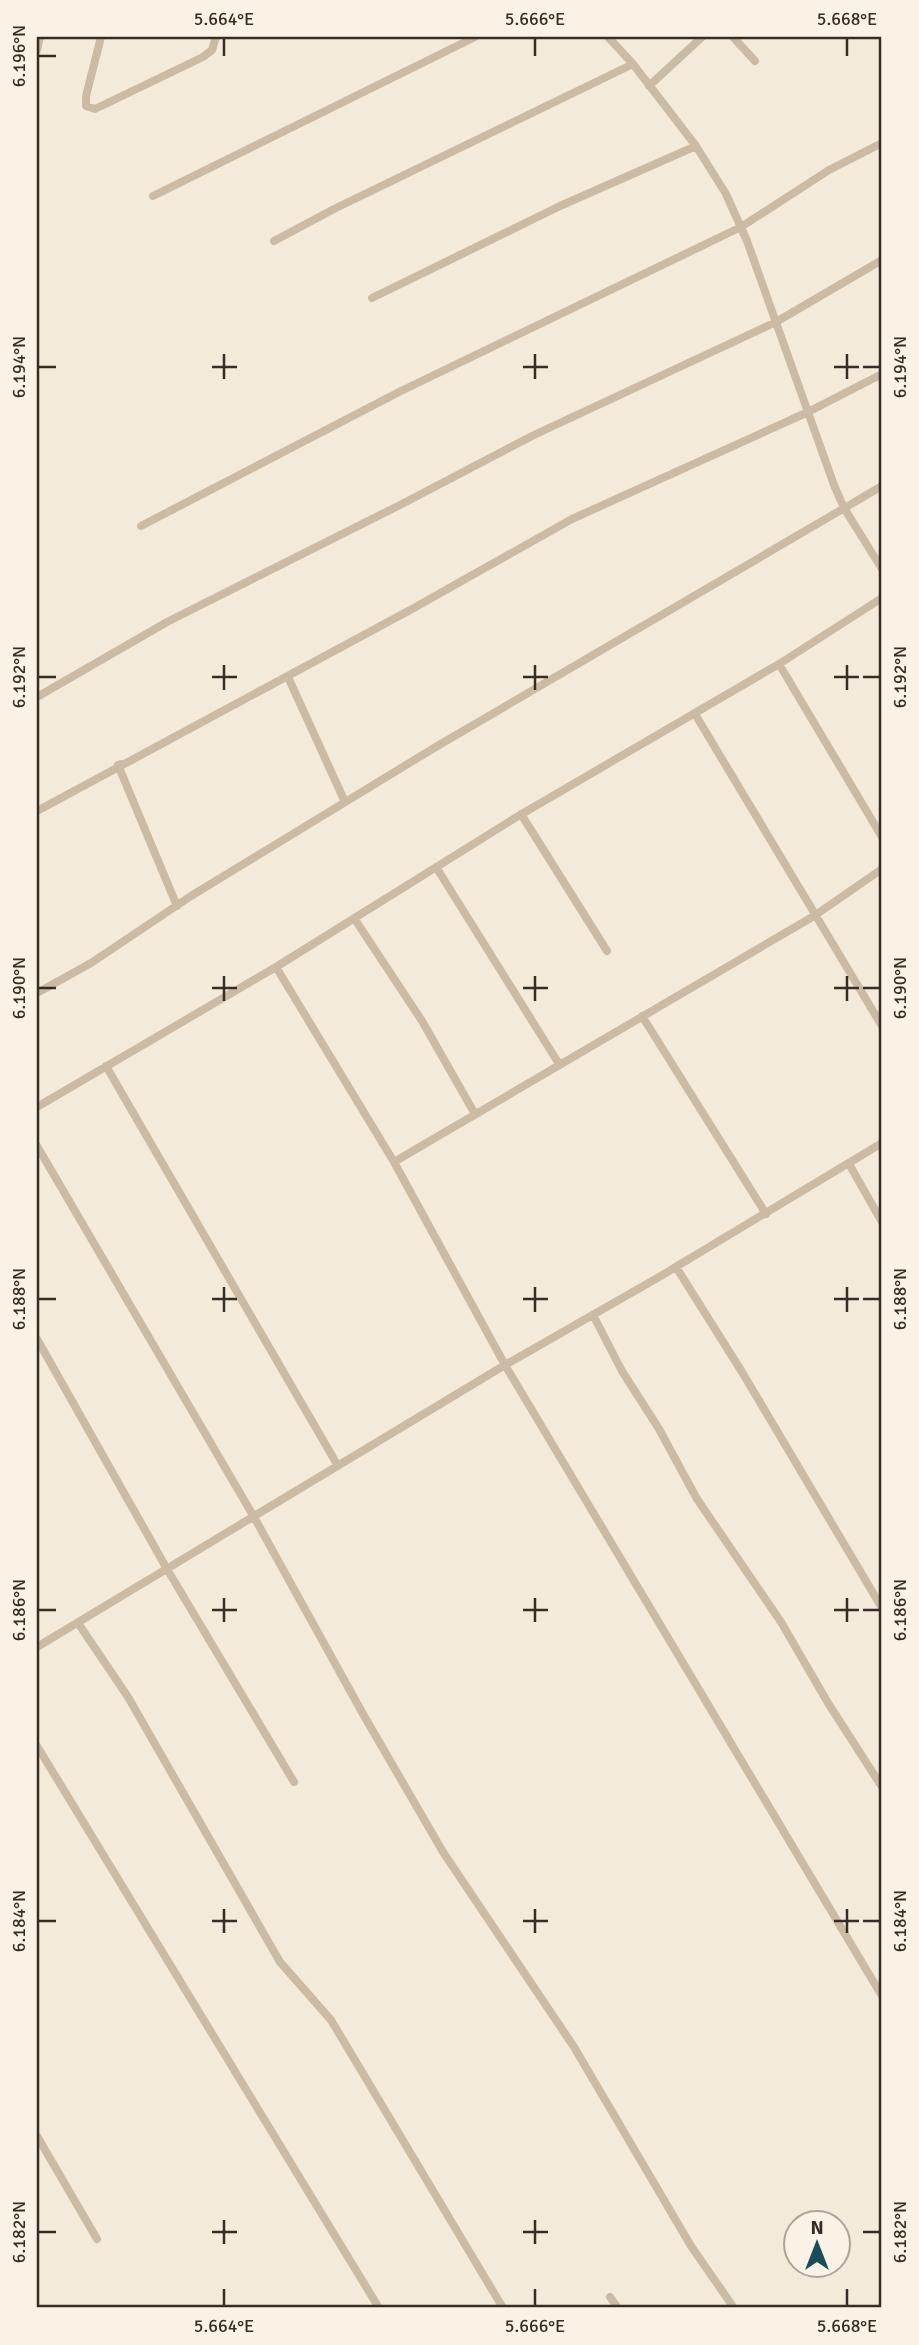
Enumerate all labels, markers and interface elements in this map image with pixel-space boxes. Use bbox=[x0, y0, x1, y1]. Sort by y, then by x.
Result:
text: 5.664°E bbox=[194, 8, 254, 30]
text: 5.666°E bbox=[505, 8, 565, 30]
text: 5.668°E bbox=[817, 8, 877, 30]
text: 6.196°N bbox=[8, 25, 30, 87]
text: 6.194°N bbox=[8, 336, 30, 398]
text: 6.194°N bbox=[889, 336, 911, 398]
text: 6.192°N bbox=[8, 646, 30, 708]
text: 6.192°N bbox=[889, 646, 911, 708]
text: 6.190°N bbox=[8, 957, 30, 1019]
text: 6.190°N bbox=[889, 957, 911, 1019]
text: 6.188°N bbox=[8, 1268, 30, 1330]
text: 6.188°N bbox=[889, 1268, 911, 1330]
text: 6.186°N bbox=[8, 1579, 30, 1641]
text: 6.186°N bbox=[889, 1579, 911, 1641]
text: 6.184°N bbox=[8, 1890, 30, 1952]
text: 6.184°N bbox=[889, 1890, 911, 1952]
text: 6.182°N bbox=[8, 2201, 30, 2263]
text: 6.182°N bbox=[889, 2201, 911, 2263]
north arrow bbox=[782, 2208, 852, 2278]
text: N bbox=[810, 2216, 824, 2240]
text: 5.664°E bbox=[194, 2315, 254, 2337]
text: 5.666°E bbox=[505, 2315, 565, 2337]
text: 5.668°E bbox=[817, 2315, 877, 2337]

